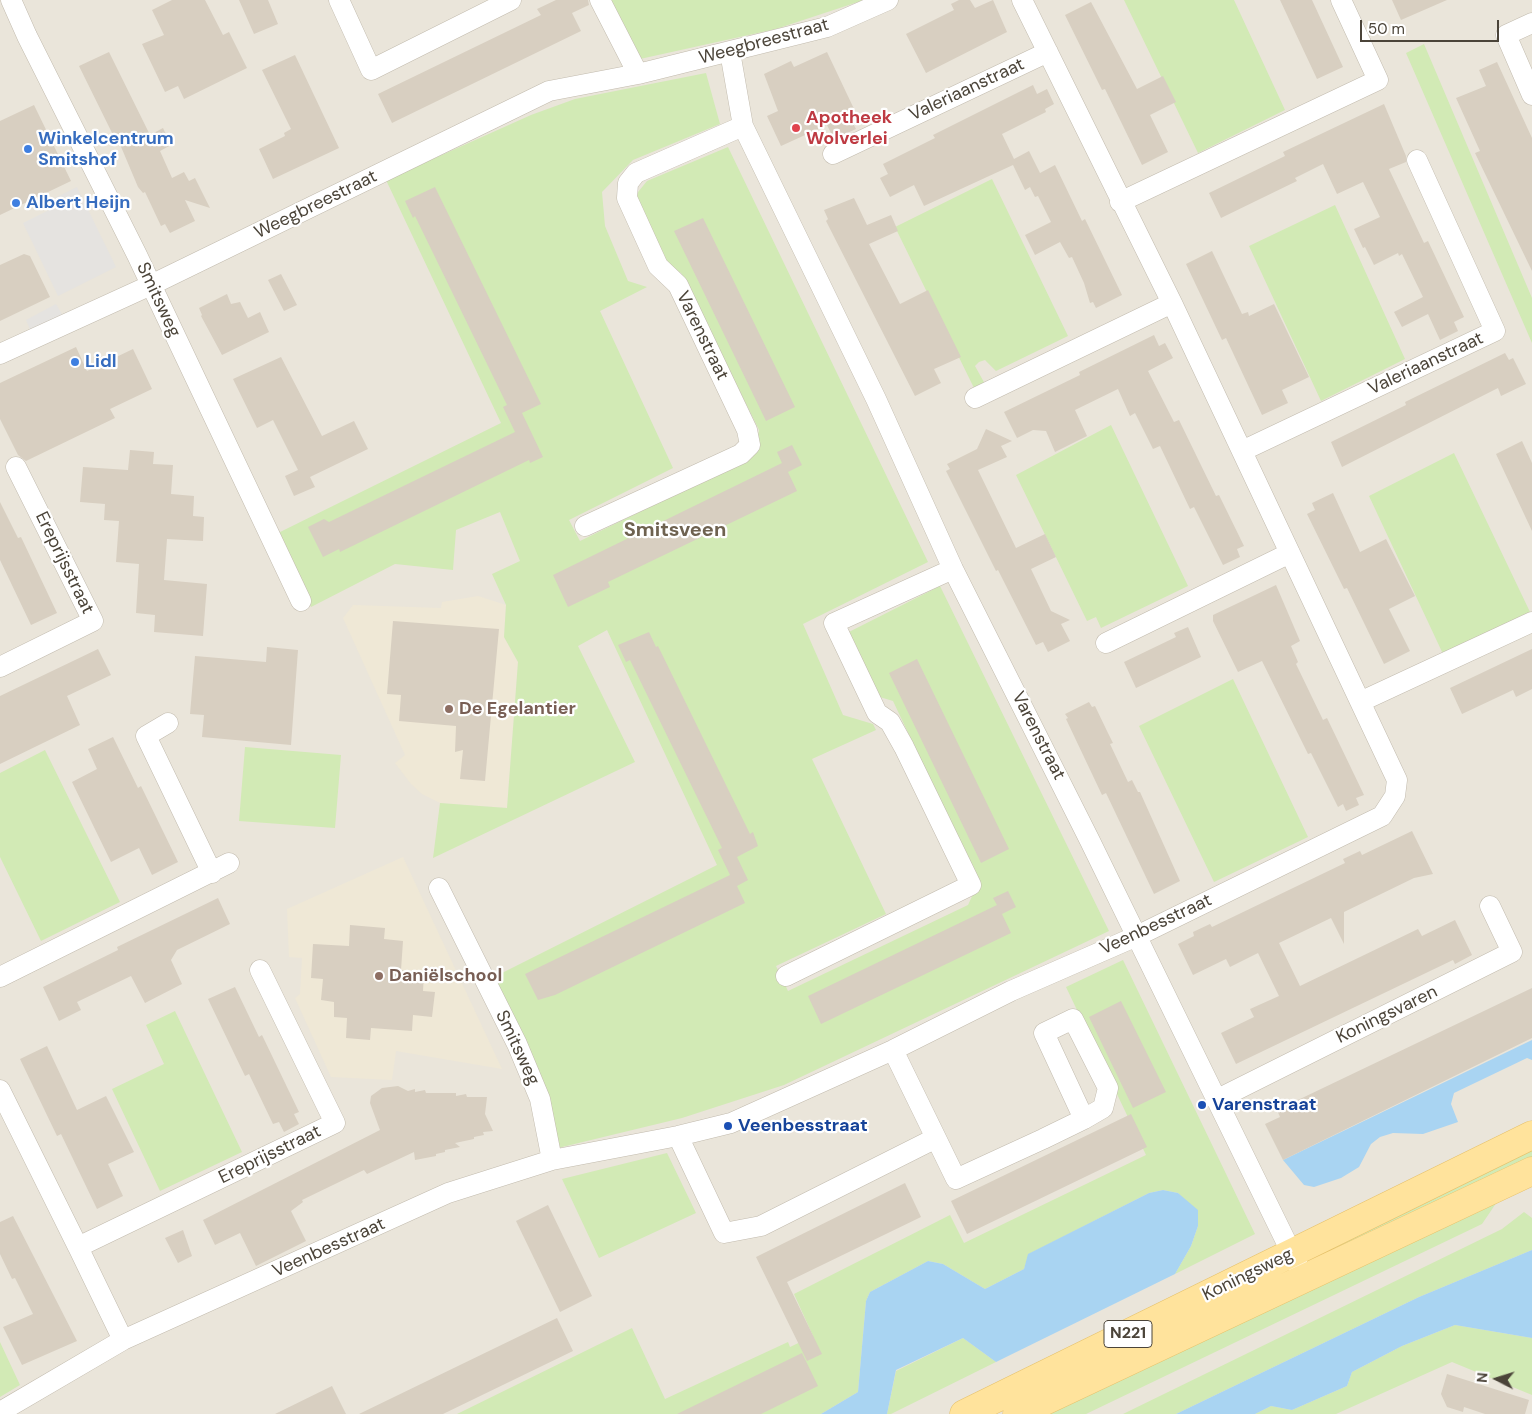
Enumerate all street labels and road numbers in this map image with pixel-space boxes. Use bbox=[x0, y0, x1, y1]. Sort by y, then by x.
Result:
street label: Weegbreestraat bbox=[697, 14, 831, 70]
street label: Valeriaanstraat bbox=[906, 54, 1028, 126]
street label: Weegbreestraat bbox=[251, 166, 381, 244]
street label: Smitsweg bbox=[131, 259, 185, 341]
street label: Varenstraat bbox=[671, 288, 733, 384]
street label: Valeriaanstraat bbox=[1365, 328, 1487, 400]
street label: Ereprijsstraat bbox=[30, 508, 98, 618]
street label: Varenstraat bbox=[1006, 688, 1070, 784]
street label: Veenbesstraat bbox=[1097, 890, 1215, 960]
street label: Koningsvaren bbox=[1333, 981, 1441, 1049]
street label: Smitsweg bbox=[490, 1007, 544, 1089]
street label: Ereprijsstraat bbox=[215, 1121, 325, 1189]
street label: Veenbesstraat bbox=[269, 1214, 389, 1282]
street label: Koningsweg bbox=[1199, 1244, 1297, 1306]
road number: N221 bbox=[1104, 1320, 1152, 1348]

